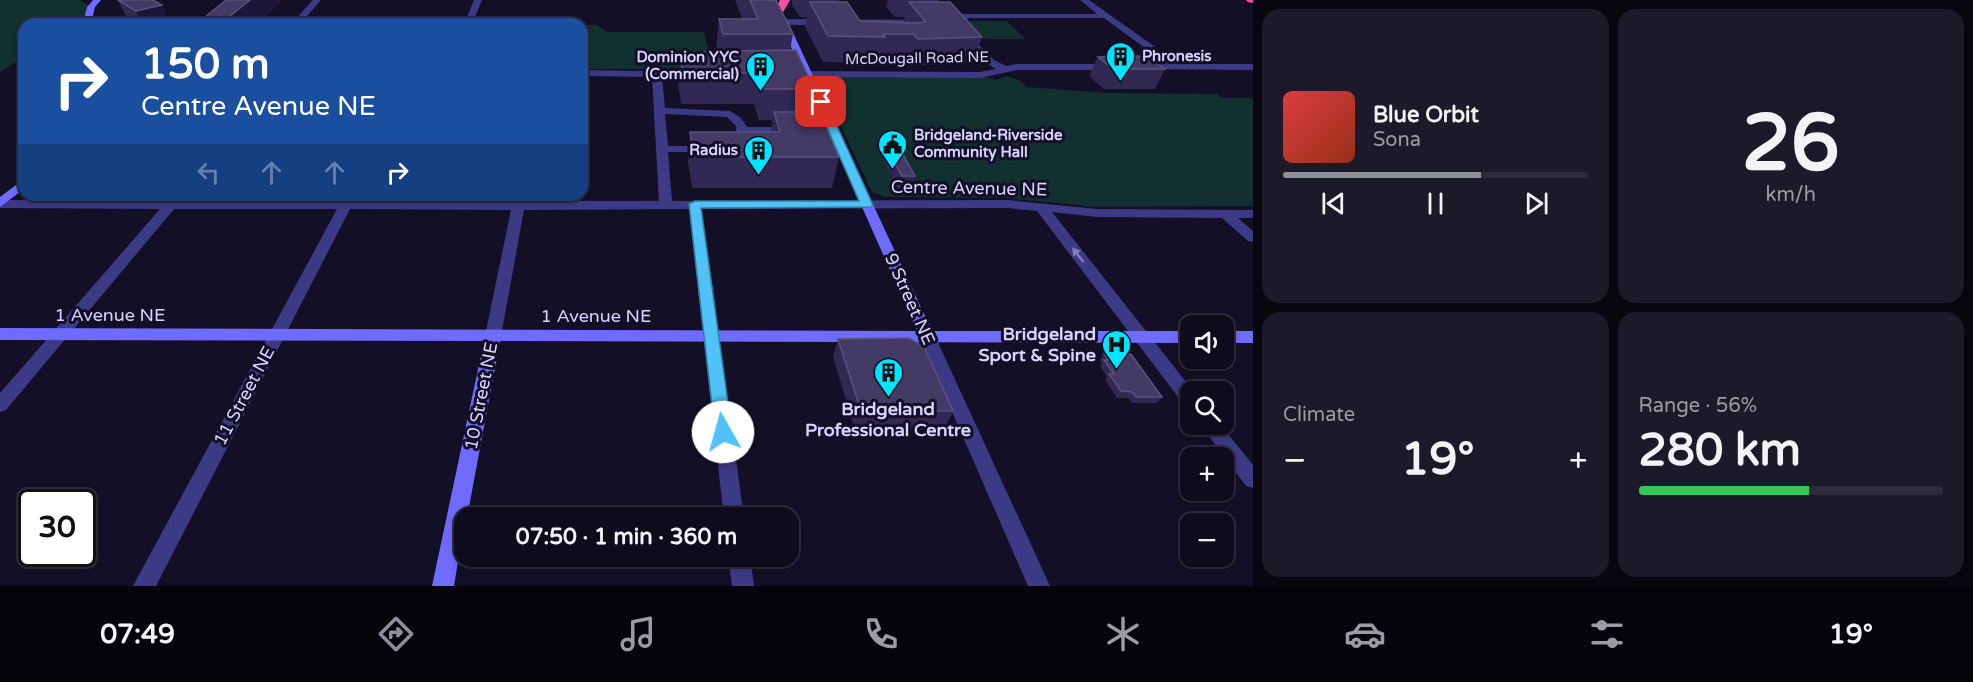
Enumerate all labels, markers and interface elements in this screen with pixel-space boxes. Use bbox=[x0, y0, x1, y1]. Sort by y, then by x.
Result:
text: 150 m bbox=[141, 39, 270, 90]
building icon: Phronesis bbox=[1105, 40, 1137, 82]
icon: right bbox=[42, 42, 120, 120]
place label: Phronesis bbox=[1142, 47, 1212, 65]
place label: Dominion YYC (Commercial) bbox=[636, 48, 740, 83]
street label: McDougall Road NE bbox=[845, 48, 989, 68]
building icon: Dominion YYC (Commercial) bbox=[744, 50, 776, 92]
pin bbox=[795, 76, 846, 127]
icon: arrive bbox=[804, 85, 837, 118]
text: Centre Avenue NE bbox=[141, 90, 376, 123]
text: 26 bbox=[1742, 97, 1840, 191]
text: Blue Orbit bbox=[1373, 102, 1479, 128]
place label: Bridgeland-Riverside Community Hall bbox=[914, 126, 1063, 162]
public building icon: Bridgeland-Riverside Community Hall bbox=[877, 128, 909, 170]
text: Sona bbox=[1373, 128, 1421, 152]
building icon: Radius bbox=[743, 134, 775, 176]
place label: Radius bbox=[689, 141, 738, 159]
icon: left bbox=[192, 156, 225, 189]
icon: ahead bbox=[255, 156, 288, 189]
icon: ahead bbox=[318, 156, 351, 189]
icon: right bbox=[381, 156, 414, 189]
street label: Centre Avenue NE bbox=[891, 176, 1047, 200]
text: km/h bbox=[1766, 183, 1816, 207]
icon: previous bbox=[1317, 187, 1350, 220]
icon: pause bbox=[1419, 187, 1452, 220]
icon: next bbox=[1520, 187, 1553, 220]
one-way arrow bbox=[1073, 247, 1085, 262]
street label: 9 Street NE bbox=[880, 250, 940, 348]
street label: 1 Avenue NE bbox=[54, 304, 166, 326]
street label: 1 Avenue NE bbox=[540, 305, 652, 327]
map controls bbox=[1180, 315, 1234, 567]
button: sound bbox=[1180, 315, 1234, 369]
place label: Bridgeland Sport & Spine bbox=[979, 323, 1096, 366]
hospital icon: Bridgeland Sport & Spine bbox=[1101, 328, 1133, 370]
street label: 10 Street NE bbox=[460, 340, 502, 452]
street label: 11 Street NE bbox=[209, 343, 279, 449]
building icon: Bridgeland Professional Centre bbox=[872, 356, 904, 398]
button: search bbox=[1180, 381, 1234, 435]
text: Range · 56% bbox=[1639, 394, 1757, 418]
place label: Bridgeland Professional Centre bbox=[805, 398, 971, 441]
position arrow bbox=[691, 400, 755, 464]
text: Climate bbox=[1283, 403, 1355, 427]
text: 280 km bbox=[1639, 424, 1801, 478]
text: 19° bbox=[1401, 433, 1474, 487]
text: − bbox=[1283, 441, 1307, 480]
text: + bbox=[1569, 441, 1587, 480]
button: + bbox=[1180, 447, 1234, 501]
speed limit sign: 30 bbox=[18, 489, 96, 567]
button: − bbox=[1180, 513, 1234, 567]
text: 07:50 · 1 min · 360 m bbox=[516, 524, 737, 550]
icon: directions bbox=[375, 613, 417, 655]
icon: music bbox=[617, 613, 659, 655]
icon: phone bbox=[860, 613, 902, 655]
icon: climate bbox=[1102, 613, 1144, 655]
icon: car bbox=[1344, 613, 1386, 655]
icon: filters bbox=[1586, 613, 1628, 655]
text: 07:49 bbox=[100, 618, 175, 651]
text: 19° bbox=[1829, 618, 1873, 651]

